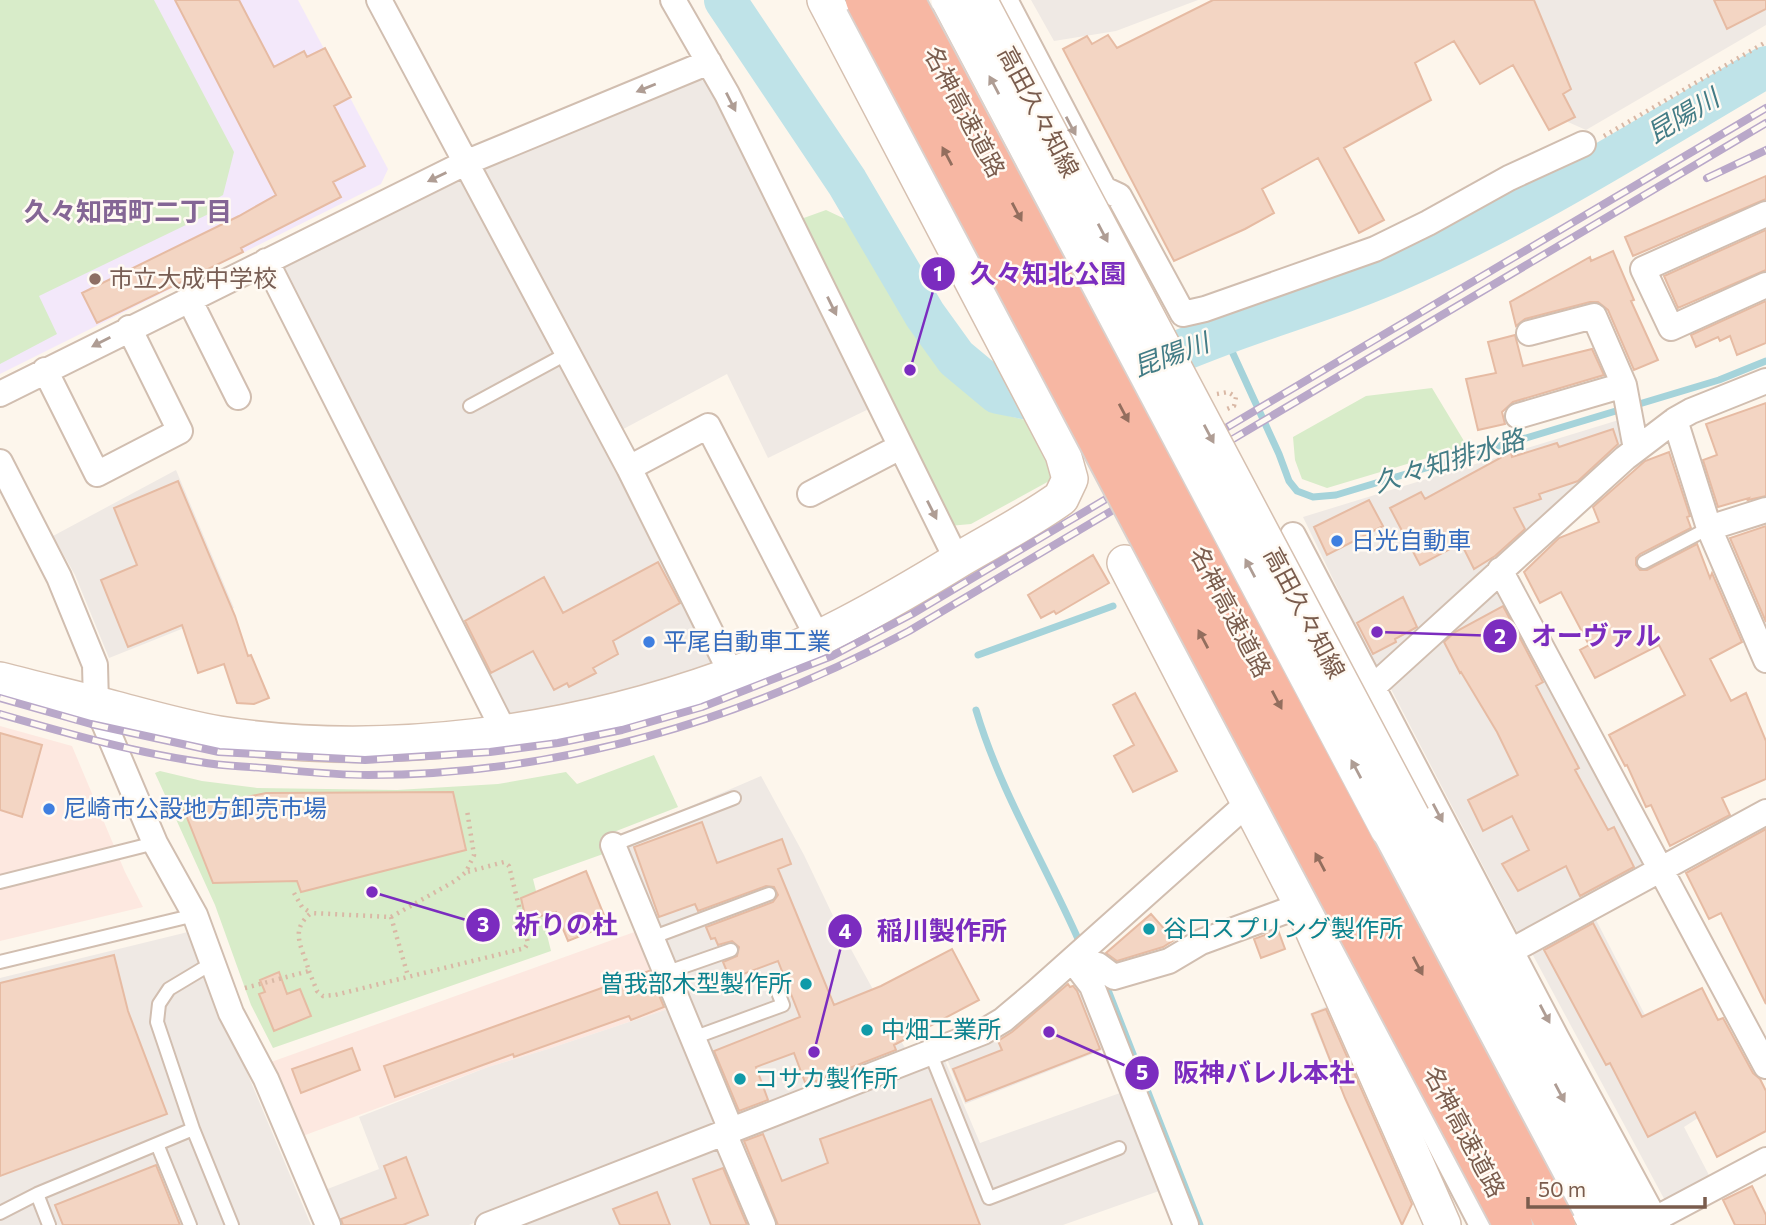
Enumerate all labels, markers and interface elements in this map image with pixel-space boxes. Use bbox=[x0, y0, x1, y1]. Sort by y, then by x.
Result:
street label: 名神高速道路 bbox=[919, 41, 1012, 182]
street label: 高田久々知線 bbox=[993, 41, 1086, 182]
one-way arrow bbox=[988, 76, 1000, 95]
water label: 昆陽川 bbox=[1641, 80, 1726, 148]
one-way arrow bbox=[635, 82, 656, 93]
one-way arrow bbox=[725, 92, 736, 112]
one-way arrow bbox=[1065, 116, 1077, 135]
one-way arrow bbox=[941, 146, 953, 166]
one-way arrow bbox=[427, 171, 447, 182]
district label: 久々知西町二丁目 bbox=[24, 195, 232, 226]
one-way arrow bbox=[1012, 202, 1023, 222]
one-way arrow bbox=[1096, 224, 1108, 244]
callout: 久々知北公園 bbox=[921, 250, 1140, 297]
text: 久々知北公園 bbox=[970, 257, 1126, 288]
text: 1 bbox=[933, 260, 943, 285]
place label: 市立大成中学校 bbox=[109, 263, 277, 292]
marker: 市立大成中学校 bbox=[87, 271, 103, 287]
one-way arrow bbox=[826, 296, 838, 316]
water label: 昆陽川 bbox=[1129, 325, 1215, 381]
one-way arrow bbox=[91, 337, 111, 348]
one-way arrow bbox=[1118, 403, 1130, 423]
water label: 久々知排水路 bbox=[1369, 421, 1530, 497]
one-way arrow bbox=[1203, 425, 1215, 444]
one-way arrow bbox=[926, 500, 937, 520]
place label: 日光自動車 bbox=[1351, 525, 1471, 554]
marker: 日光自動車 bbox=[1329, 533, 1345, 549]
street label: 名神高速道路 bbox=[1185, 541, 1278, 682]
street label: 高田久々知線 bbox=[1259, 542, 1352, 683]
one-way arrow bbox=[1244, 558, 1255, 578]
callout: オーヴァル bbox=[1482, 613, 1675, 660]
text: オーヴァル bbox=[1531, 619, 1661, 650]
text: 2 bbox=[1494, 623, 1506, 648]
place label: 平尾自動車工業 bbox=[663, 626, 831, 655]
one-way arrow bbox=[1197, 629, 1208, 649]
marker: 平尾自動車工業 bbox=[641, 634, 657, 650]
one-way arrow bbox=[1271, 690, 1283, 710]
one-way arrow bbox=[1350, 759, 1362, 779]
place label: 尼崎市公設地方卸売市場 bbox=[63, 793, 327, 822]
marker: 尼崎市公設地方卸売市場 bbox=[41, 801, 57, 817]
one-way arrow bbox=[1433, 803, 1444, 823]
one-way arrow bbox=[1315, 851, 1327, 871]
callout: 祈りの杜 bbox=[465, 902, 632, 949]
text: 祈りの杜 bbox=[514, 908, 618, 939]
callout: 稲川製作所 bbox=[828, 908, 1021, 955]
text: 3 bbox=[477, 911, 489, 936]
place label: 谷口スプリング製作所 bbox=[1163, 913, 1403, 942]
text: 稲川製作所 bbox=[877, 914, 1007, 945]
text: 4 bbox=[839, 918, 852, 943]
marker: 谷口スプリング製作所 bbox=[1141, 921, 1157, 937]
one-way arrow bbox=[1412, 956, 1424, 976]
place label: 曽我部木型製作所 bbox=[600, 968, 792, 997]
marker: 曽我部木型製作所 bbox=[798, 976, 814, 992]
one-way arrow bbox=[1538, 1005, 1550, 1025]
place label: 中畑工業所 bbox=[881, 1014, 1001, 1043]
marker: 中畑工業所 bbox=[859, 1022, 875, 1038]
callout: 阪神バレル本社 bbox=[1124, 1049, 1369, 1096]
text: 阪神バレル本社 bbox=[1173, 1056, 1355, 1087]
text: 5 bbox=[1136, 1059, 1148, 1084]
street label: 名神高速道路 bbox=[1419, 1061, 1512, 1202]
place label: コサカ製作所 bbox=[754, 1063, 898, 1092]
marker: コサカ製作所 bbox=[732, 1071, 748, 1087]
one-way arrow bbox=[1554, 1083, 1566, 1102]
scale bar bbox=[1528, 1166, 1705, 1210]
text: 50 m bbox=[1538, 1176, 1586, 1201]

